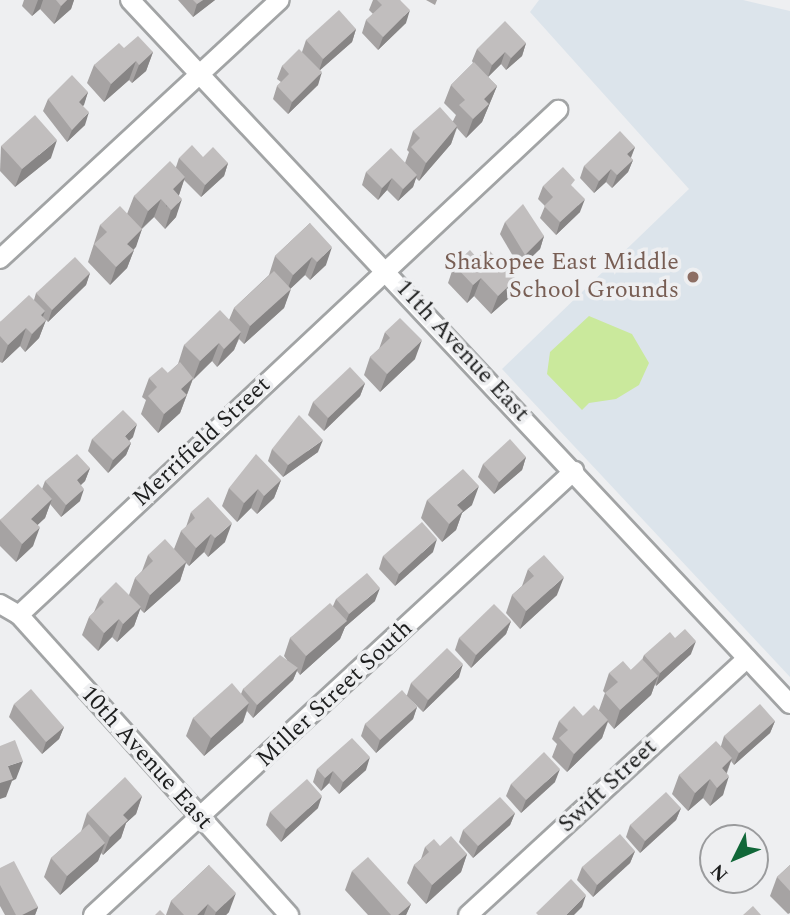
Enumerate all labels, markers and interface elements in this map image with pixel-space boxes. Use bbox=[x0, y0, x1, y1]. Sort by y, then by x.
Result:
place label: Shakopee East Middle School Grounds bbox=[444, 249, 679, 305]
marker: Shakopee East Middle School Grounds bbox=[685, 269, 701, 285]
street label: 11th Avenue East bbox=[389, 274, 535, 428]
street label: Merrifield Street bbox=[127, 371, 277, 513]
street label: Miller Street South bbox=[251, 614, 419, 774]
street label: 10th Avenue East bbox=[74, 680, 218, 836]
street label: Swift Street bbox=[553, 733, 663, 839]
north arrow bbox=[699, 824, 769, 894]
text: N bbox=[704, 857, 736, 888]

